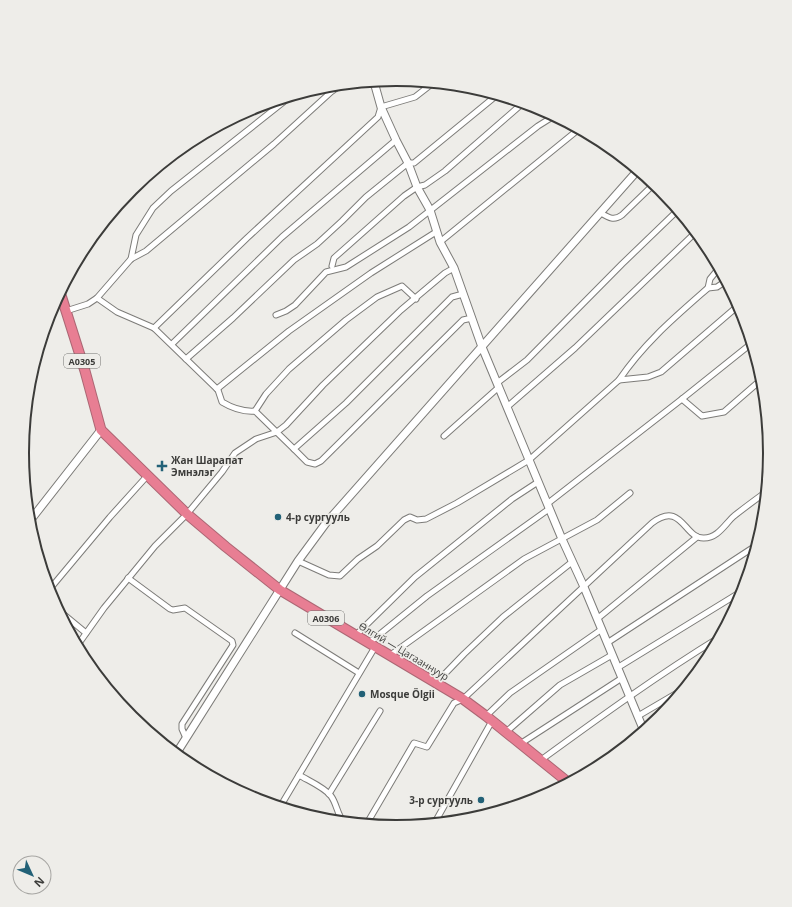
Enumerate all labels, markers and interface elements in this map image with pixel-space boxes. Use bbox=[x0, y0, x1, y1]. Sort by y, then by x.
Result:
road number: A0305 bbox=[64, 354, 100, 368]
place label: Жан Шарапат Эмнэлэг bbox=[171, 453, 243, 479]
marker: Жан Шарапат Эмнэлэг bbox=[156, 460, 168, 472]
place label: 4-р сургууль bbox=[286, 510, 350, 524]
marker: 4-р сургууль bbox=[273, 512, 283, 522]
road number: A0306 bbox=[308, 611, 344, 625]
street label: Өлгий — Цагааннуур bbox=[356, 619, 452, 683]
place label: Mosque Ölgii bbox=[370, 687, 435, 701]
marker: Mosque Ölgii bbox=[357, 689, 367, 699]
place label: 3-р сургууль bbox=[409, 793, 473, 807]
marker: 3-р сургууль bbox=[476, 795, 486, 805]
north arrow bbox=[12, 855, 52, 895]
text: N bbox=[31, 874, 48, 891]

